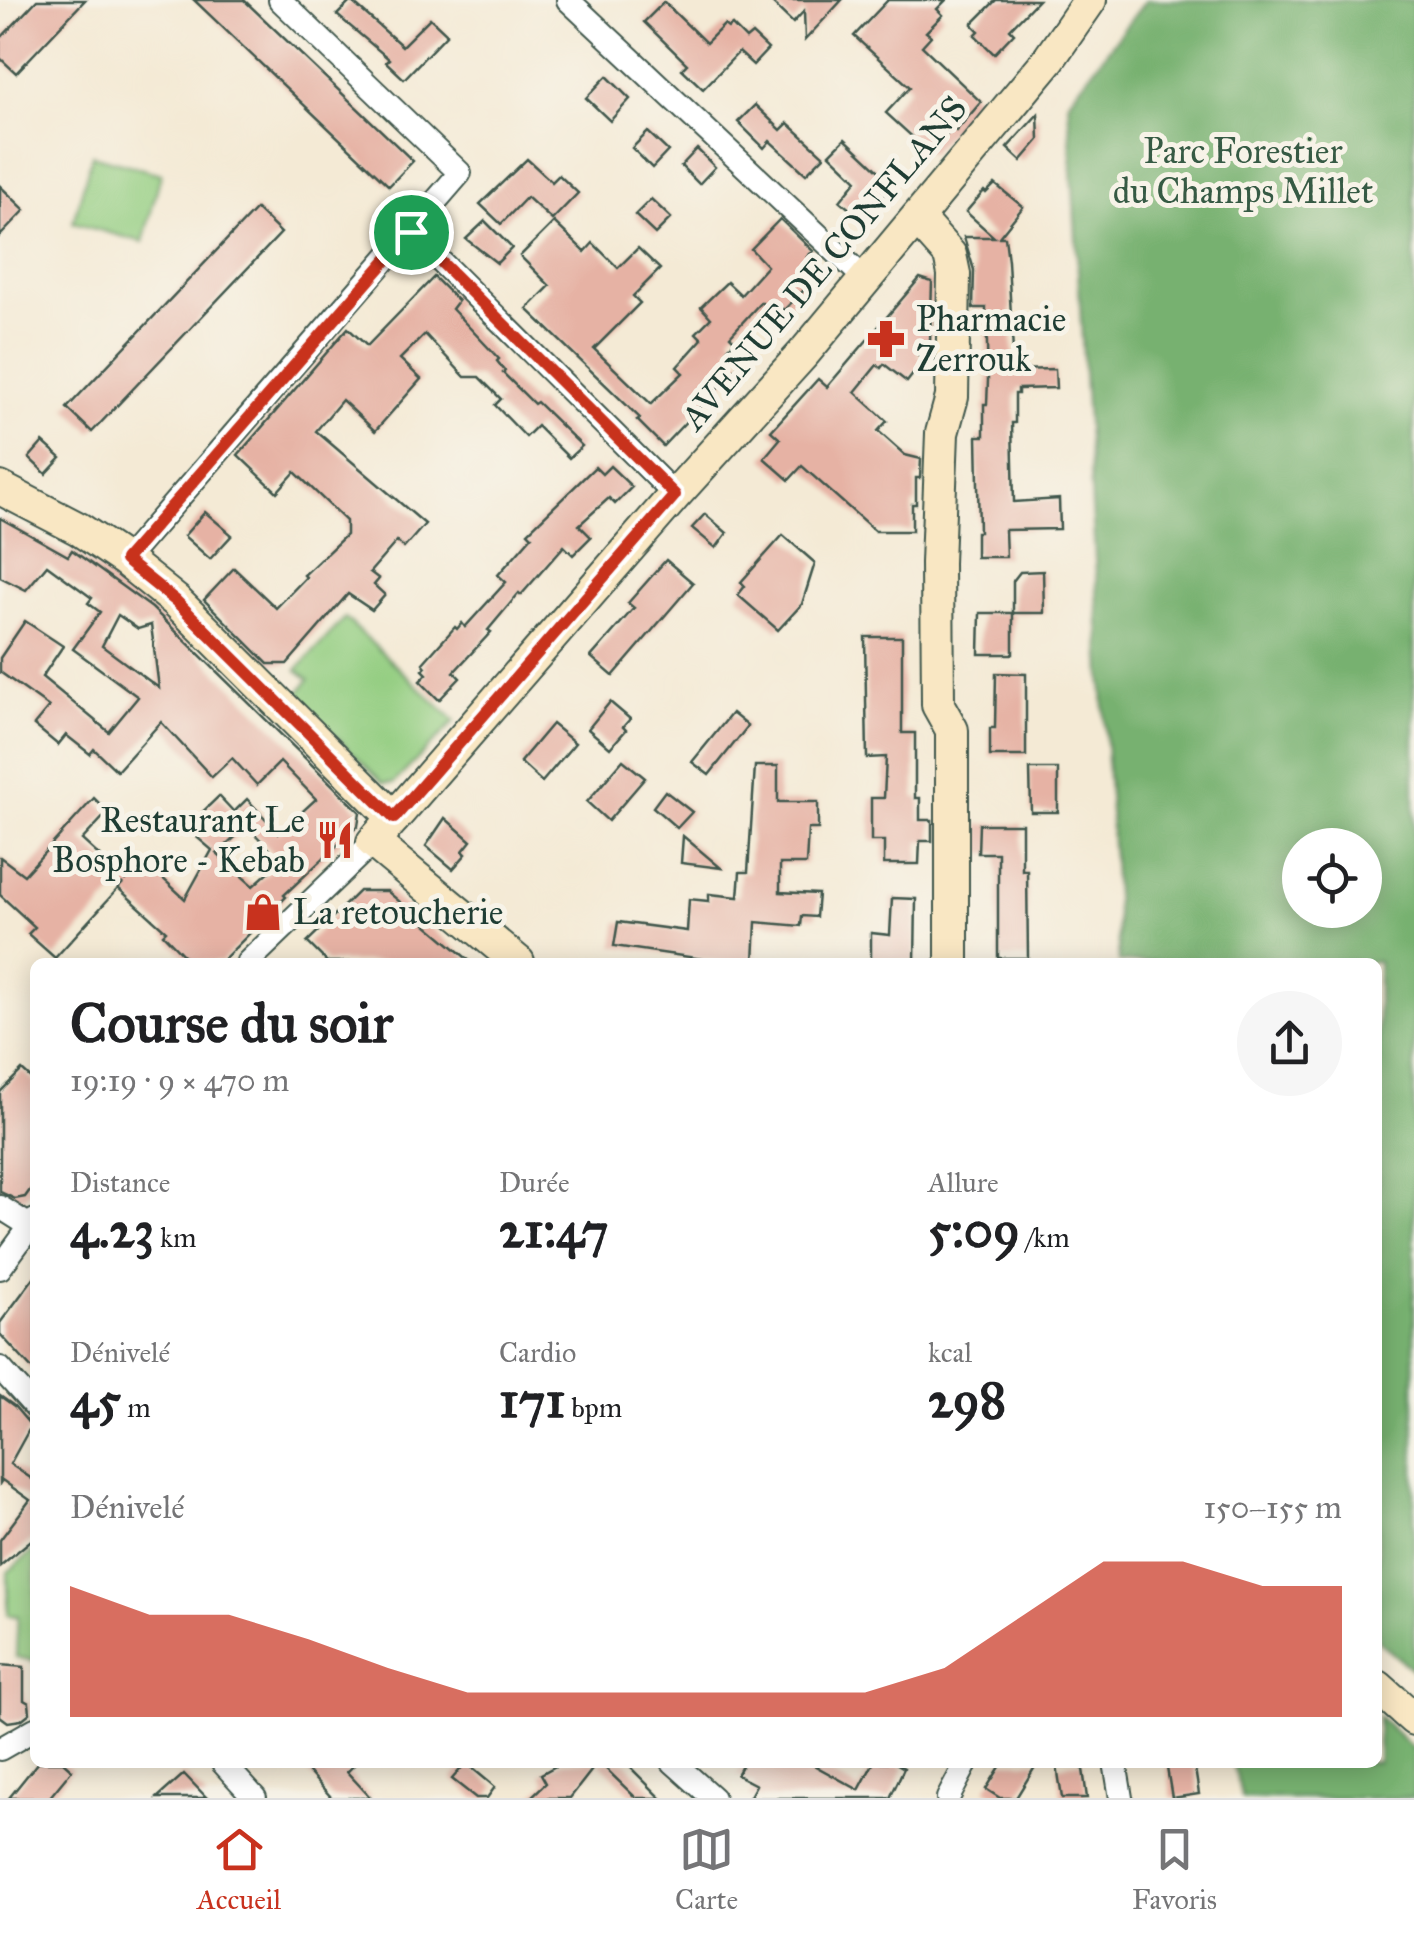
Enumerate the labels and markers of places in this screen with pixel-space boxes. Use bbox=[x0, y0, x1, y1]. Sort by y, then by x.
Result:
pin bbox=[369, 190, 454, 275]
place label: Pharmacie Zerrouk bbox=[916, 298, 1066, 381]
pharmacy icon: Pharmacie Zerrouk bbox=[865, 318, 907, 360]
place label: Restaurant Le Bosphore - Kebab bbox=[52, 799, 305, 882]
restaurant icon: Restaurant Le Bosphore - Kebab bbox=[314, 819, 356, 861]
shop icon: La retoucherie bbox=[242, 891, 284, 933]
place label: La retoucherie bbox=[293, 891, 503, 934]

